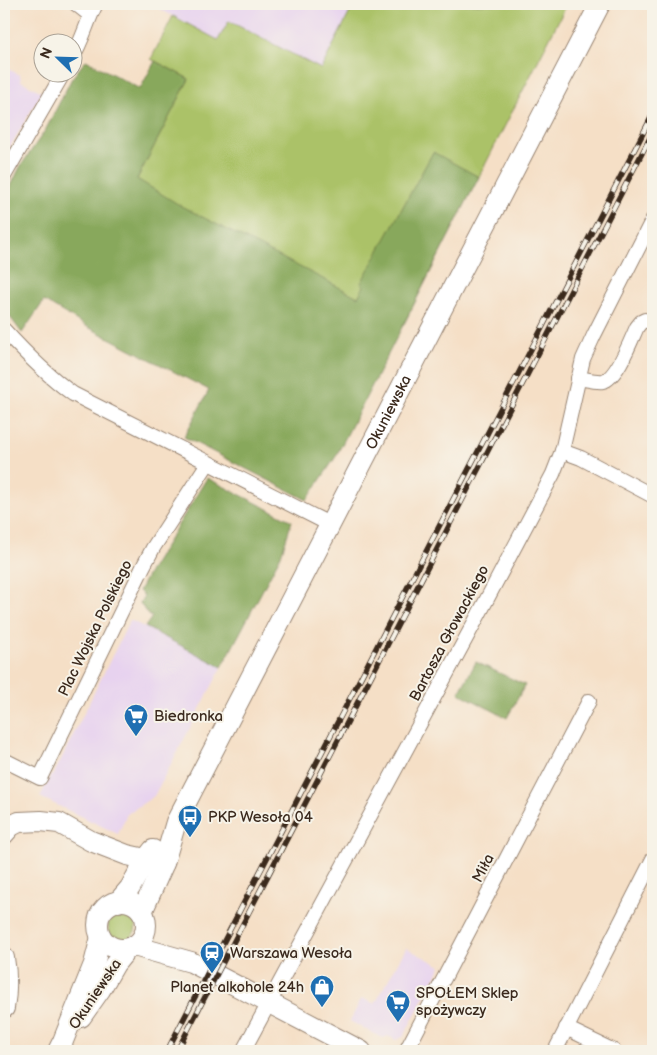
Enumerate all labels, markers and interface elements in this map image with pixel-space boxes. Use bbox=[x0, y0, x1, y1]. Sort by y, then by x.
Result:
north arrow bbox=[32, 32, 82, 82]
text: N bbox=[37, 45, 56, 61]
street label: Okuniewska bbox=[362, 372, 416, 453]
street label: Plac Wojska Polskiego bbox=[54, 557, 137, 700]
street label: Bartosza Głowackiego bbox=[405, 562, 493, 705]
supermarket icon: Biedronka bbox=[123, 703, 149, 737]
place label: Biedronka bbox=[154, 707, 223, 726]
bus stop icon: PKP Wesoła 04 bbox=[177, 804, 203, 838]
place label: PKP Wesoła 04 bbox=[208, 808, 313, 827]
street label: Miła bbox=[468, 851, 499, 886]
station icon: Warszawa Wesoła bbox=[199, 940, 225, 974]
place label: Warszawa Wesoła bbox=[230, 944, 352, 963]
street label: Okuniewska bbox=[65, 955, 126, 1033]
shop icon: Planet alkohole 24h bbox=[309, 974, 335, 1008]
place label: Planet alkohole 24h bbox=[170, 978, 304, 997]
place label: SPOŁEM Sklep spożywczy bbox=[416, 984, 519, 1020]
supermarket icon: SPOŁEM Sklep spożywczy bbox=[385, 989, 411, 1023]

